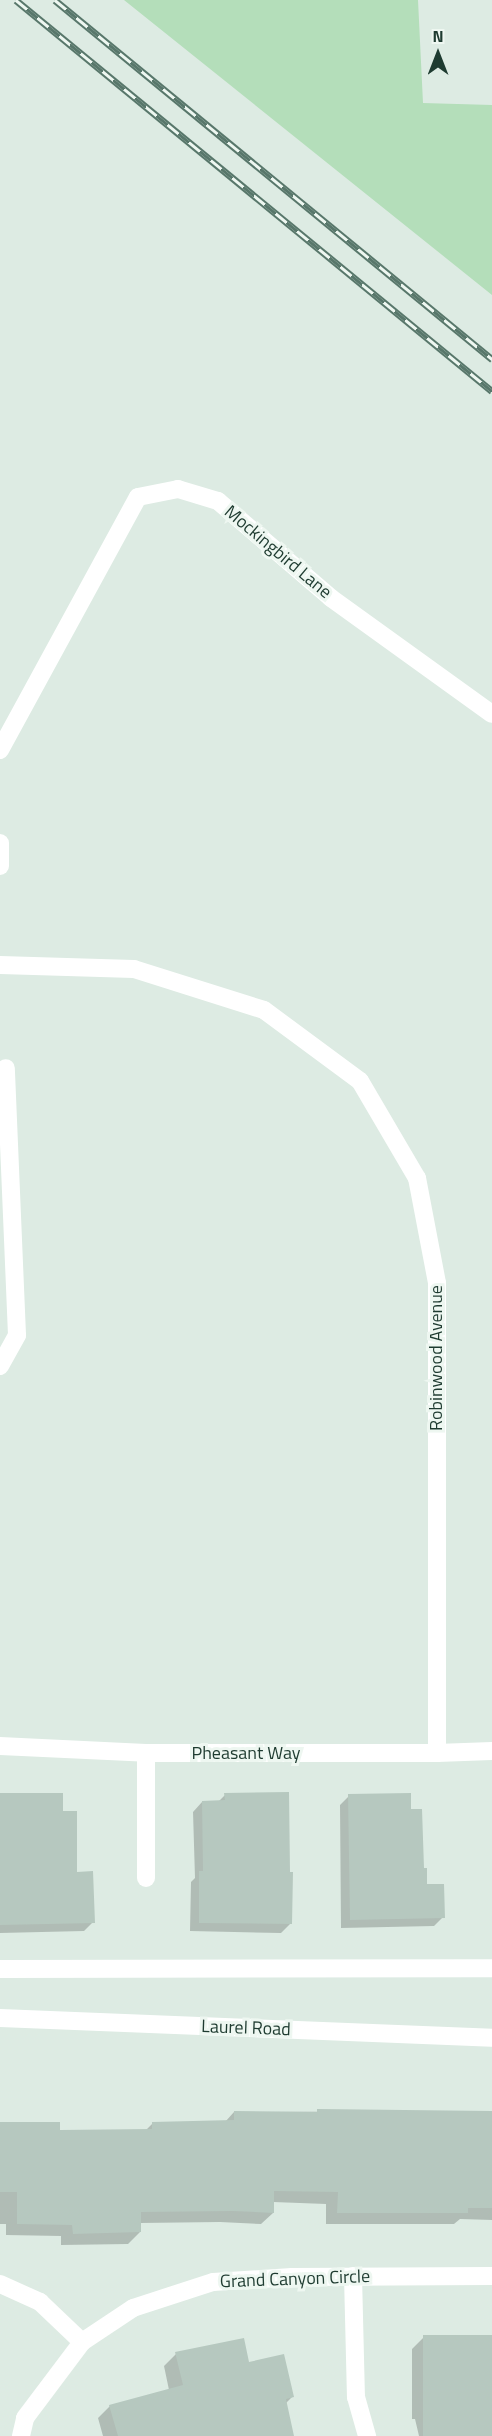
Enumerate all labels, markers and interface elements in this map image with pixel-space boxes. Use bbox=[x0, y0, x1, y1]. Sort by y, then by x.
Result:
north arrow bbox=[408, 24, 468, 84]
text: N bbox=[432, 24, 444, 48]
street label: Mockingbird Lane bbox=[220, 501, 336, 603]
street label: Robinwood Avenue bbox=[425, 1285, 447, 1431]
street label: Pheasant Way bbox=[191, 1742, 301, 1764]
street label: Laurel Road bbox=[201, 2016, 291, 2040]
street label: Grand Canyon Circle bbox=[219, 2266, 371, 2292]

